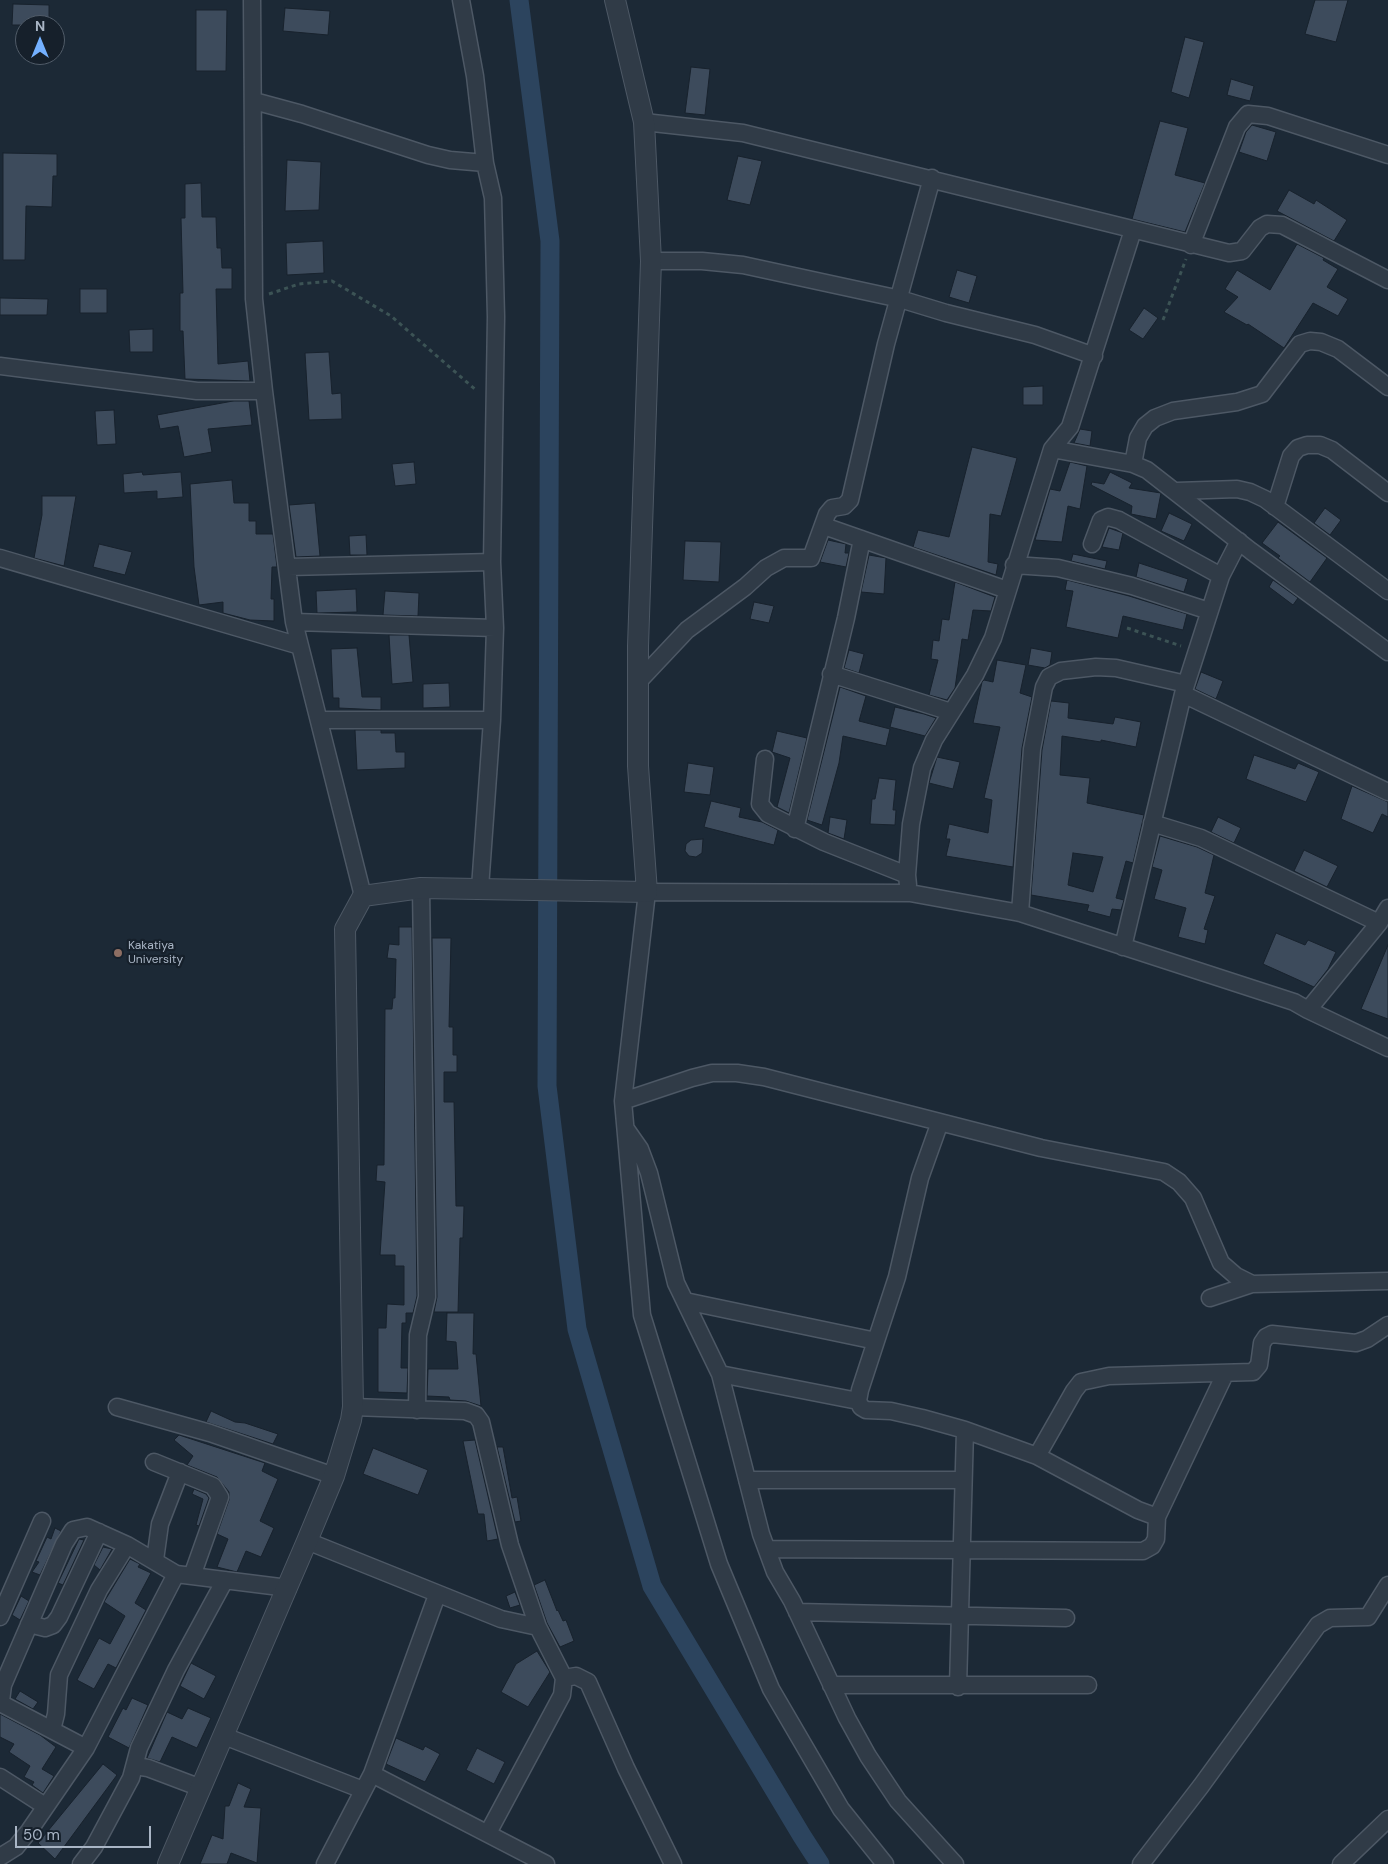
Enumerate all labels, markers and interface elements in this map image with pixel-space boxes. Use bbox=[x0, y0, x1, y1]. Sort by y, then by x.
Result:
north arrow bbox=[15, 15, 65, 65]
text: N bbox=[35, 17, 45, 35]
place label: Kakatiya University bbox=[128, 939, 183, 967]
marker: Kakatiya University bbox=[112, 947, 124, 959]
scale bar bbox=[18, 1816, 154, 1848]
text: 50 m bbox=[23, 1825, 60, 1845]

